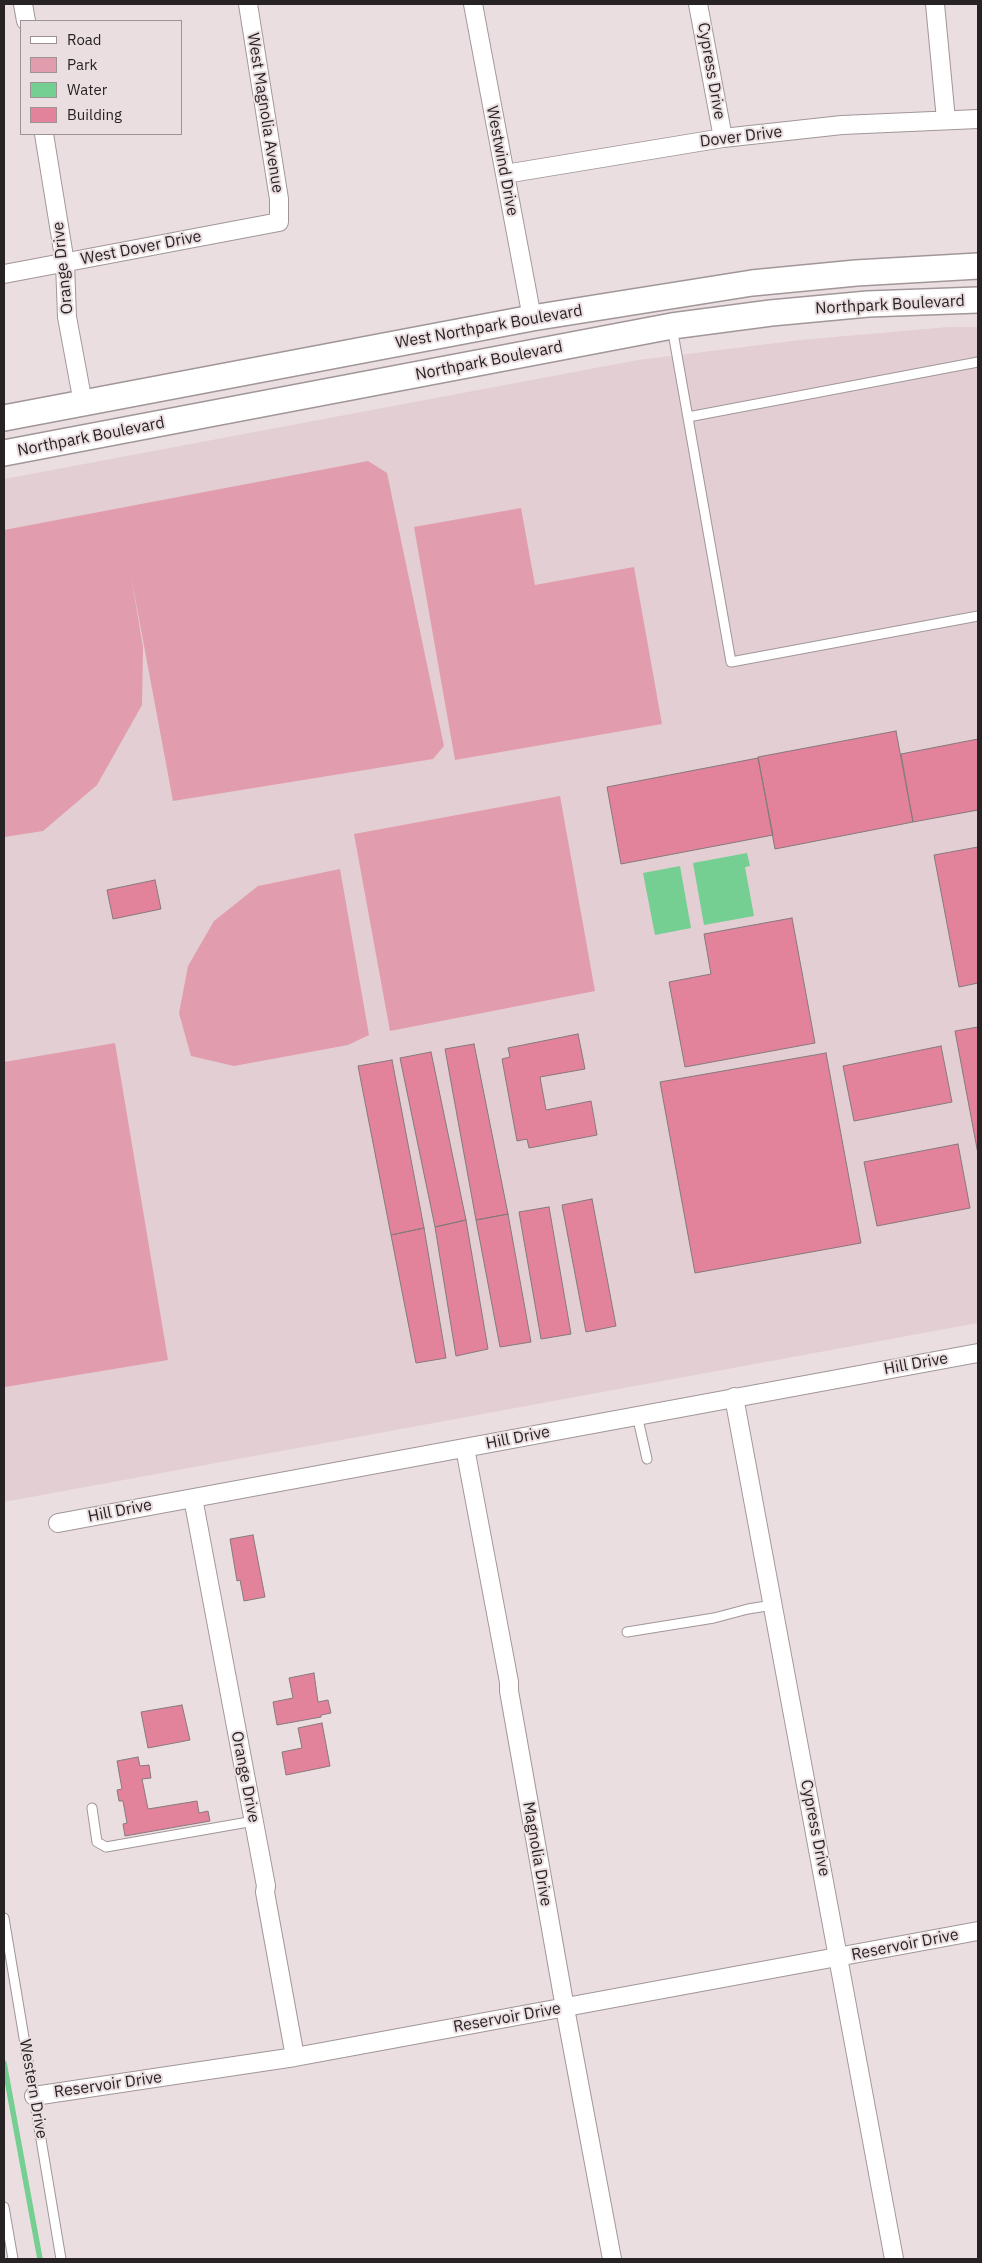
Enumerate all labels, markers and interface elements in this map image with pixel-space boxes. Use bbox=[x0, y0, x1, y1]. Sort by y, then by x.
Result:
legend bbox=[20, 20, 182, 135]
street label: Cypress Drive bbox=[693, 21, 729, 121]
text: Road bbox=[67, 30, 102, 49]
street label: West Magnolia Avenue bbox=[243, 31, 287, 195]
text: Park bbox=[67, 55, 97, 74]
text: Water bbox=[67, 80, 107, 99]
street label: Westwind Drive bbox=[482, 104, 522, 218]
text: Building bbox=[67, 105, 122, 124]
street label: Dover Drive bbox=[699, 122, 783, 152]
street label: Orange Drive bbox=[49, 221, 77, 315]
street label: West Dover Drive bbox=[79, 227, 203, 269]
street label: Northpark Boulevard bbox=[815, 291, 965, 319]
street label: West Northpark Boulevard bbox=[394, 301, 584, 353]
street label: Northpark Boulevard bbox=[414, 337, 564, 385]
street label: Northpark Boulevard bbox=[16, 413, 166, 461]
street label: Hill Drive bbox=[882, 1349, 950, 1379]
street label: Hill Drive bbox=[484, 1422, 552, 1454]
street label: Hill Drive bbox=[86, 1495, 154, 1527]
street label: Orange Drive bbox=[227, 1730, 263, 1824]
street label: Cypress Drive bbox=[796, 1778, 834, 1878]
street label: Magnolia Drive bbox=[518, 1800, 556, 1908]
street label: Reservoir Drive bbox=[850, 1925, 960, 1965]
street label: Reservoir Drive bbox=[452, 1999, 562, 2037]
street label: Western Drive bbox=[15, 2038, 51, 2140]
street label: Reservoir Drive bbox=[53, 2068, 163, 2102]

